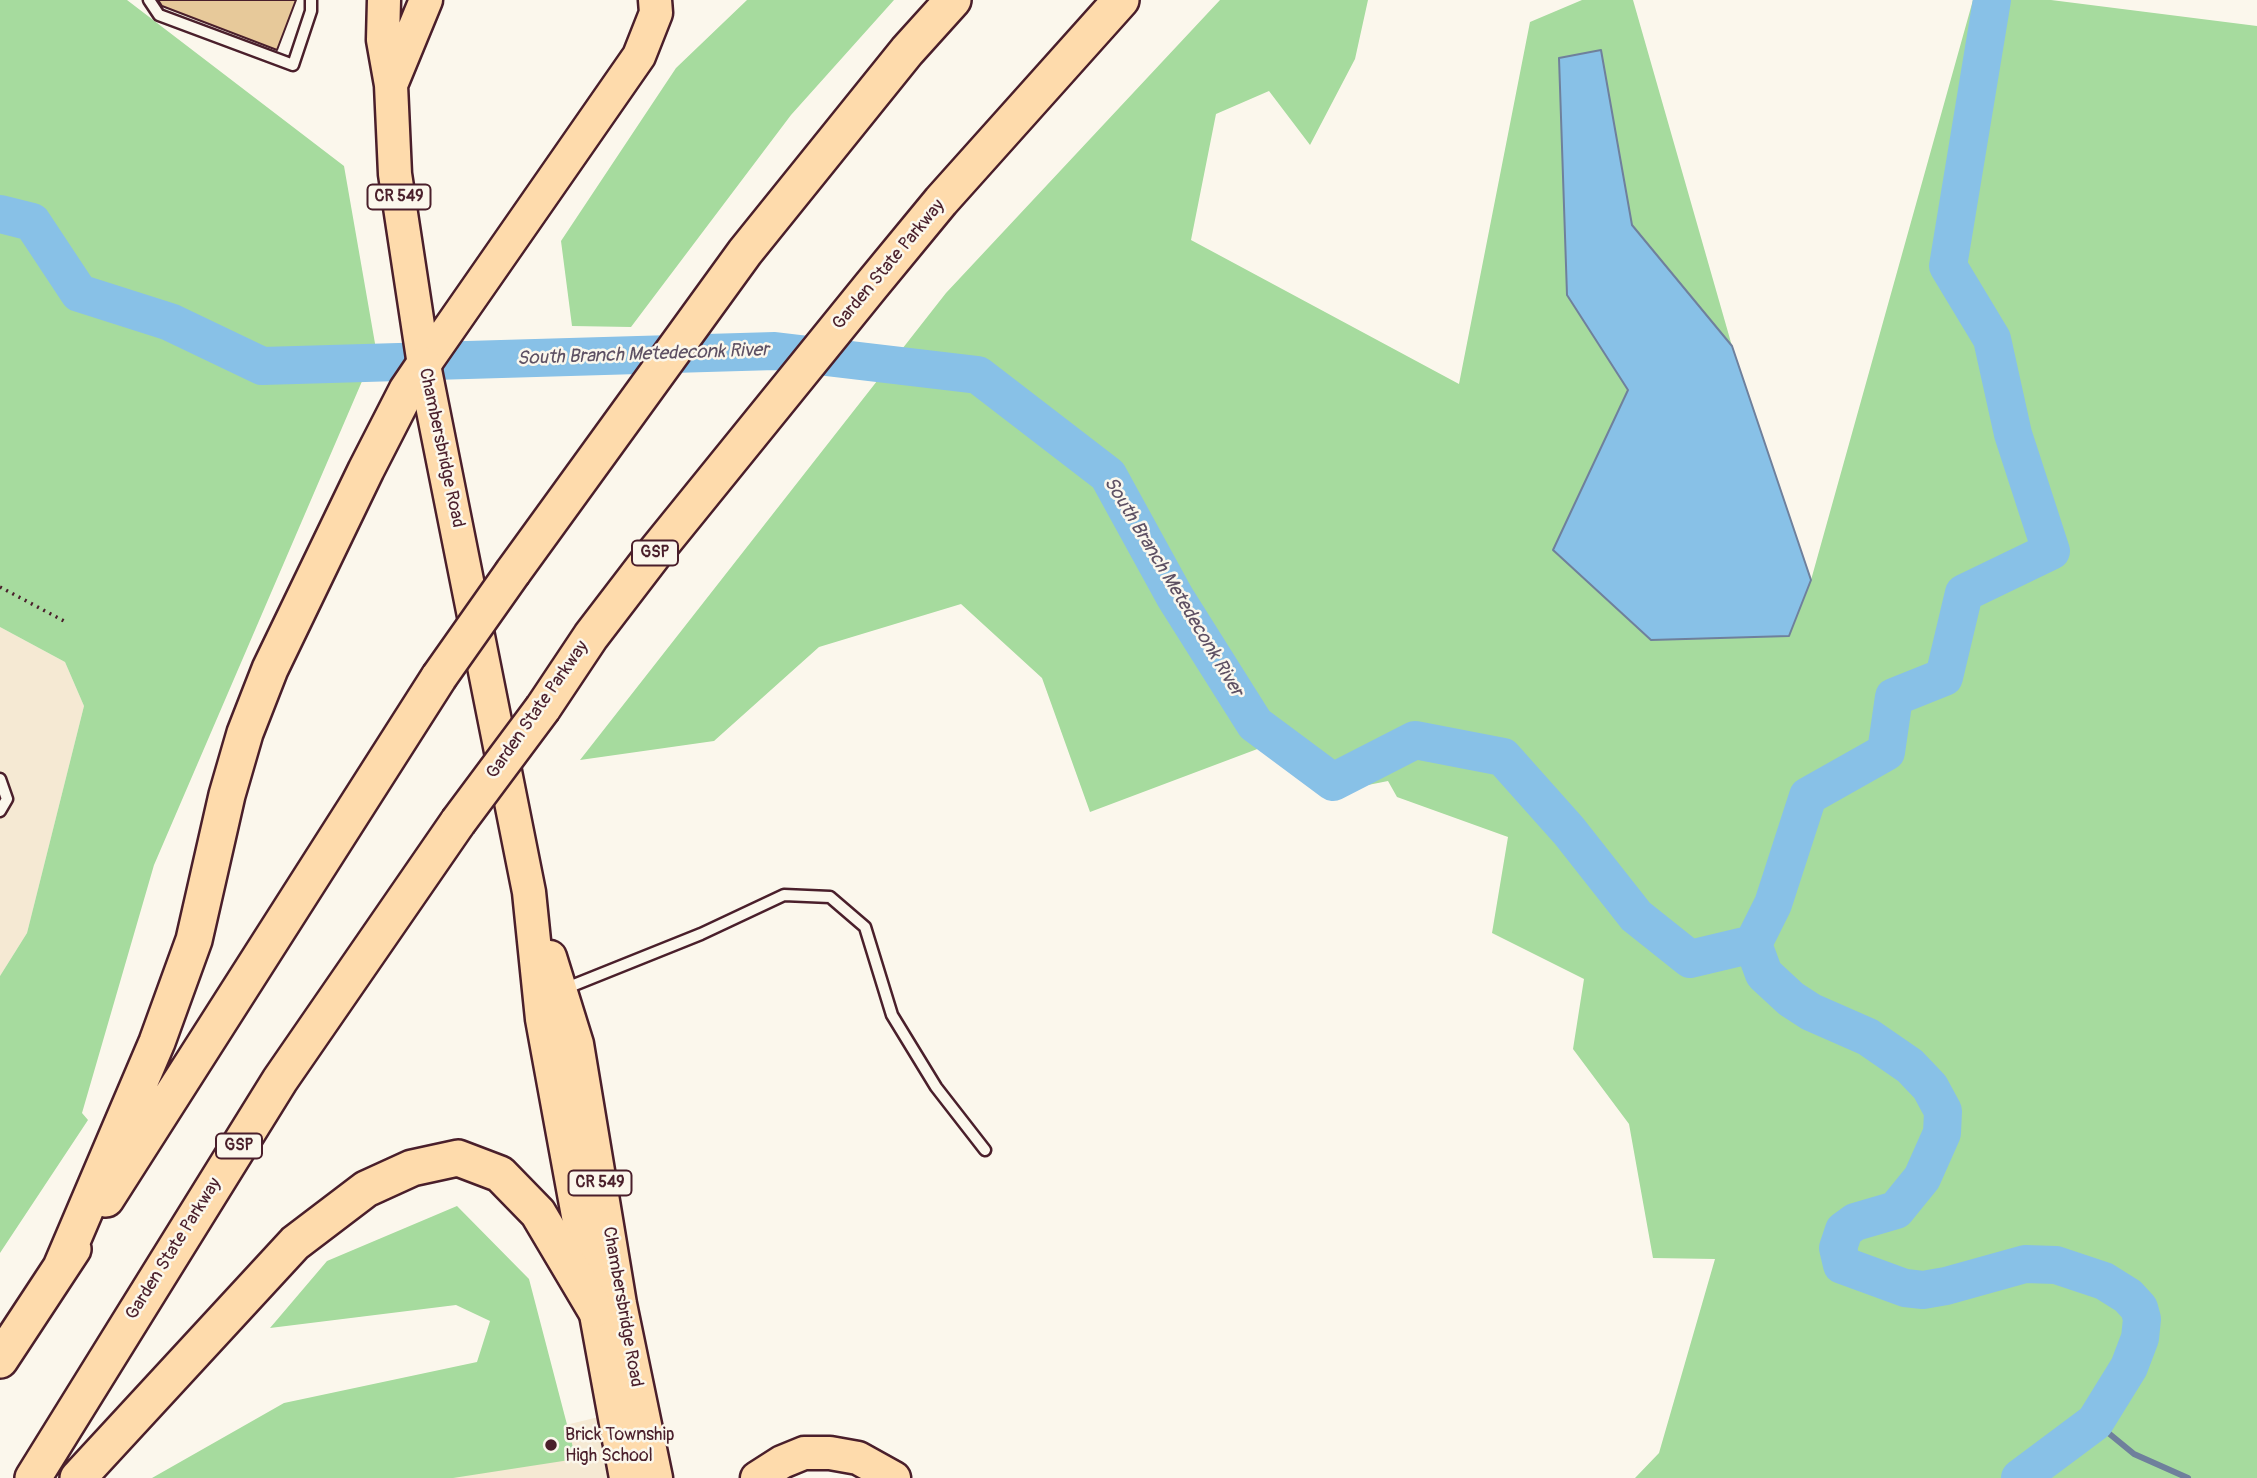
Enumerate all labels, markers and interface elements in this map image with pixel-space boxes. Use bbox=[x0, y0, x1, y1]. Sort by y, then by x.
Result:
road number: CR 549 bbox=[368, 184, 430, 210]
street label: Garden State Parkway bbox=[828, 196, 950, 334]
water label: South Branch Metedeconk River bbox=[517, 339, 769, 371]
street label: Chambersbridge Road bbox=[414, 366, 468, 530]
water label: South Branch Metedeconk River bbox=[1098, 473, 1248, 701]
road number: GSP bbox=[632, 540, 678, 566]
street label: Garden State Parkway bbox=[482, 637, 594, 783]
road number: GSP bbox=[216, 1134, 262, 1158]
road number: CR 549 bbox=[568, 1170, 632, 1196]
street label: Garden State Parkway bbox=[122, 1174, 226, 1324]
street label: Chambersbridge Road bbox=[597, 1225, 647, 1389]
place label: Brick Township High School bbox=[565, 1424, 674, 1466]
marker: Brick Township High School bbox=[543, 1437, 559, 1453]

